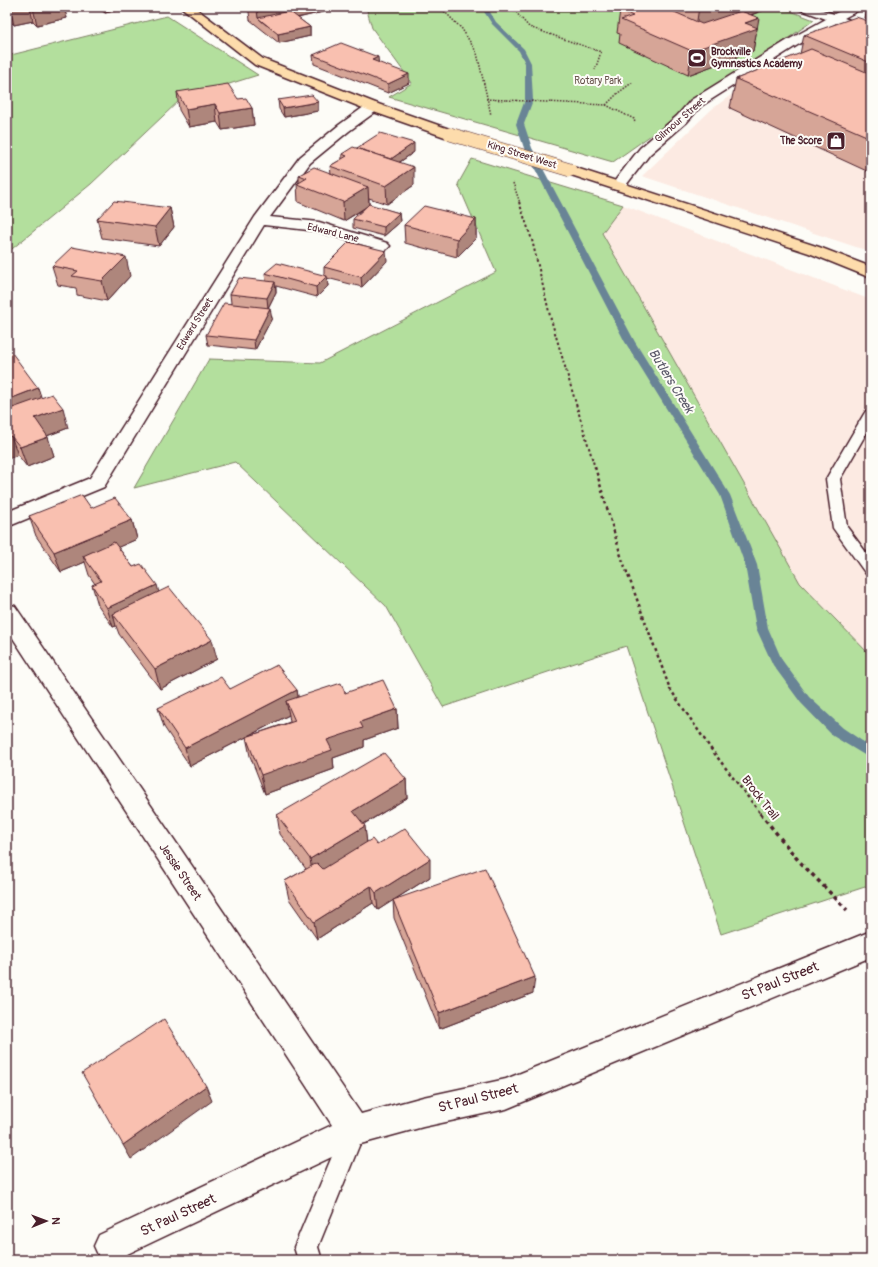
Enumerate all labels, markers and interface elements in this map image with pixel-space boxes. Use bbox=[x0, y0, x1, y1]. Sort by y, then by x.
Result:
place label: Brockville Gymnastics Academy bbox=[711, 46, 803, 70]
sports icon: Brockville Gymnastics Academy bbox=[686, 47, 708, 69]
park label: Rotary Park bbox=[574, 75, 623, 87]
street label: Gilmour Street bbox=[652, 94, 708, 145]
shop icon: The Score bbox=[825, 130, 847, 152]
place label: The Score bbox=[779, 135, 823, 147]
street label: King Street West bbox=[486, 139, 559, 172]
street label: Edward Lane bbox=[306, 221, 360, 245]
street label: Edward Street bbox=[174, 295, 216, 352]
water label: Butlers Creek bbox=[645, 346, 698, 417]
street label: Brock Trail bbox=[738, 773, 782, 823]
street label: Jessie Street bbox=[155, 841, 205, 904]
street label: St Paul Street bbox=[739, 958, 821, 1004]
street label: St Paul Street bbox=[436, 1080, 520, 1116]
street label: St Paul Street bbox=[137, 1190, 219, 1240]
north arrow bbox=[26, 1201, 66, 1241]
text: N bbox=[49, 1217, 62, 1225]

